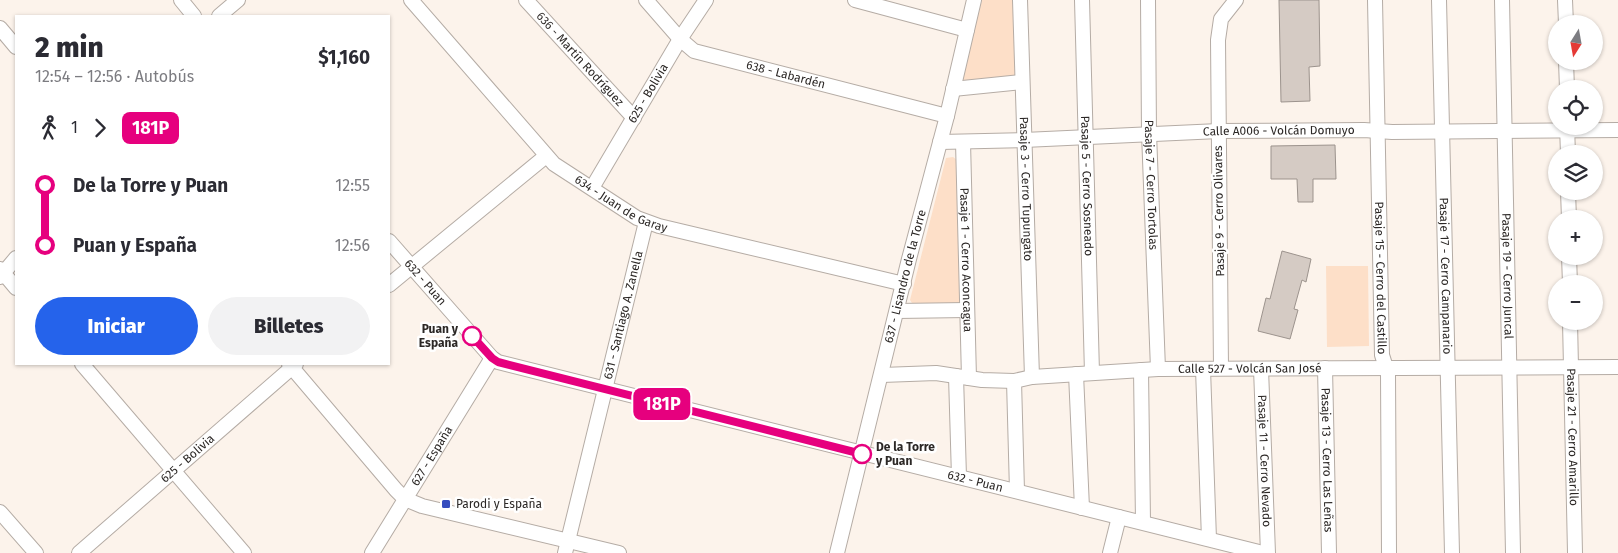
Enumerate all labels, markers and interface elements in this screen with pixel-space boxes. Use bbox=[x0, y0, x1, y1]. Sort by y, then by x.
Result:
street label: 636 - Martín Rodríguez bbox=[533, 9, 627, 109]
north arrow bbox=[1548, 15, 1602, 70]
map controls bbox=[1548, 15, 1603, 330]
text: 2 min bbox=[35, 31, 104, 64]
text: $1,160 bbox=[318, 46, 370, 69]
street label: 638 - Labardén bbox=[745, 58, 827, 91]
street label: 625 - Bolivia bbox=[625, 61, 671, 125]
text: 12:54 – 12:56 · Autobús bbox=[35, 67, 194, 86]
button: locate bbox=[1548, 80, 1603, 135]
icon: walk bbox=[35, 114, 63, 142]
icon: forward bbox=[86, 114, 114, 142]
street label: Pasaje 3 - Cerro Tupungato bbox=[1017, 116, 1035, 261]
street label: Pasaje 5 - Cerro Sosneado bbox=[1078, 116, 1096, 256]
text: 181P bbox=[132, 117, 169, 139]
text: 1 bbox=[71, 118, 78, 137]
street label: Pasaje 7 - Cerro Tortolas bbox=[1142, 120, 1160, 251]
street label: Calle A006 - Volcán Domuyo bbox=[1203, 123, 1355, 139]
street label: Pasaje 9 - Cerro Olivares bbox=[1211, 145, 1227, 277]
button: layers bbox=[1548, 145, 1603, 200]
street label: 634 - Juan de Garay bbox=[572, 172, 669, 235]
text: De la Torre y Puan bbox=[73, 174, 228, 197]
text: 12:55 bbox=[335, 176, 370, 195]
street label: Pasaje 1 - Cerro Aconcagua bbox=[957, 188, 975, 332]
street label: Pasaje 17 - Cerro Campanario bbox=[1437, 197, 1454, 355]
street label: Pasaje 15 - Cerro del Castillo bbox=[1372, 201, 1389, 355]
street label: 637 - Lisandro de la Torre bbox=[882, 208, 929, 344]
button: + bbox=[1548, 210, 1603, 265]
street label: Pasaje 19 - Cerro Juncal bbox=[1499, 213, 1516, 340]
text: Puan y España bbox=[73, 234, 197, 257]
text: 12:56 bbox=[335, 236, 370, 255]
street label: 631 - Santiago A. Zanella bbox=[601, 249, 646, 381]
street label: 632 - Puan bbox=[401, 256, 449, 308]
button: − bbox=[1548, 275, 1603, 330]
button: Iniciar bbox=[35, 297, 198, 355]
button: Billetes bbox=[208, 297, 370, 355]
place label: Puan y España bbox=[419, 322, 459, 350]
marker: Puan y España bbox=[462, 326, 482, 346]
street label: Calle 527 - Volcán San José bbox=[1178, 361, 1321, 376]
street label: Pasaje 21 - Cerro Amarillo bbox=[1564, 368, 1581, 506]
street label: Pasaje 13 - Cerro Las Leñas bbox=[1318, 387, 1336, 533]
line badge: 181P bbox=[627, 388, 697, 420]
text: 181P bbox=[643, 393, 681, 415]
street label: Pasaje 11 - Cerro Nevado bbox=[1255, 394, 1274, 527]
street label: 627 - España bbox=[408, 423, 455, 488]
street label: 625 - Bolivia bbox=[158, 431, 217, 486]
place label: De la Torre y Puan bbox=[875, 440, 935, 468]
marker: De la Torre y Puan bbox=[852, 444, 872, 464]
street label: 632 - Puan bbox=[946, 468, 1004, 495]
place label: Parodi y España bbox=[456, 497, 542, 511]
marker: Parodi y España bbox=[440, 498, 452, 510]

